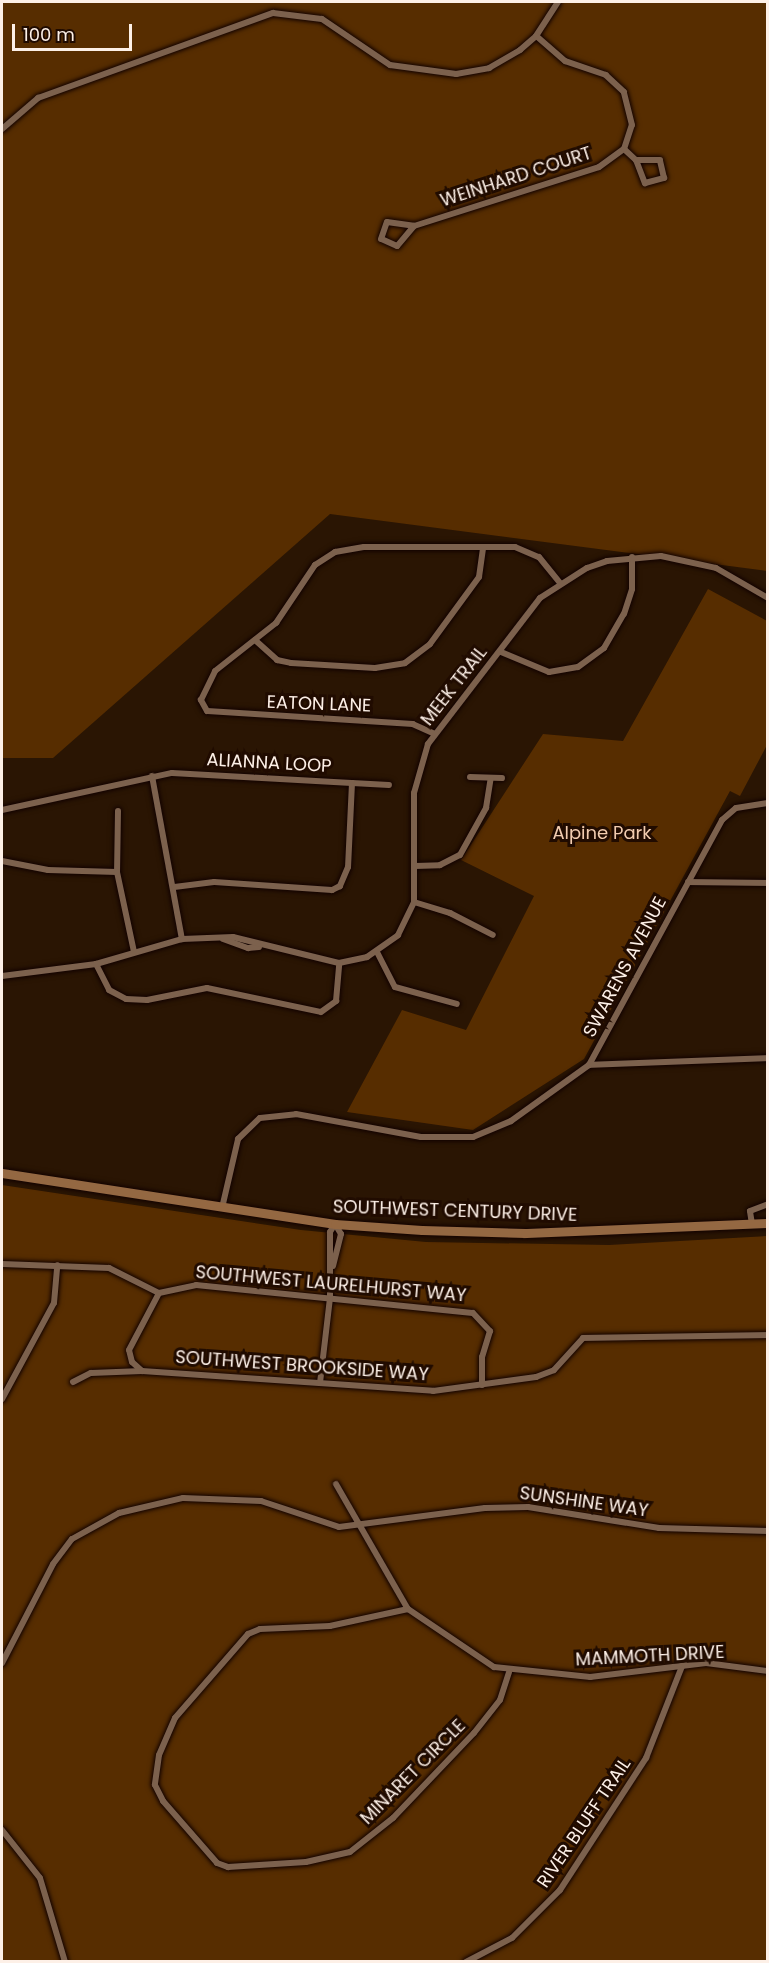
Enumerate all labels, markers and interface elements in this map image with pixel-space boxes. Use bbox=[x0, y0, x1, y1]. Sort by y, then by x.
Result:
scale bar bbox=[15, 12, 135, 50]
text: 100 m bbox=[23, 22, 75, 47]
street label: WEINHARD COURT bbox=[438, 142, 594, 212]
street label: MEEK TRAIL bbox=[416, 642, 492, 730]
street label: EATON LANE bbox=[266, 691, 372, 717]
street label: ALIANNA LOOP bbox=[206, 749, 332, 777]
park label: Alpine Park bbox=[552, 822, 652, 844]
street label: SWARENS AVENUE bbox=[579, 893, 671, 1041]
street label: SOUTHWEST CENTURY DRIVE bbox=[332, 1196, 578, 1226]
street label: SOUTHWEST LAURELHURST WAY bbox=[195, 1261, 467, 1307]
street label: SOUTHWEST BROOKSIDE WAY bbox=[175, 1346, 429, 1386]
street label: SUNSHINE WAY bbox=[518, 1482, 650, 1522]
street label: MAMMOTH DRIVE bbox=[575, 1641, 725, 1671]
street label: MINARET CIRCLE bbox=[356, 1715, 470, 1829]
street label: RIVER BLUFF TRAIL bbox=[533, 1754, 635, 1892]

